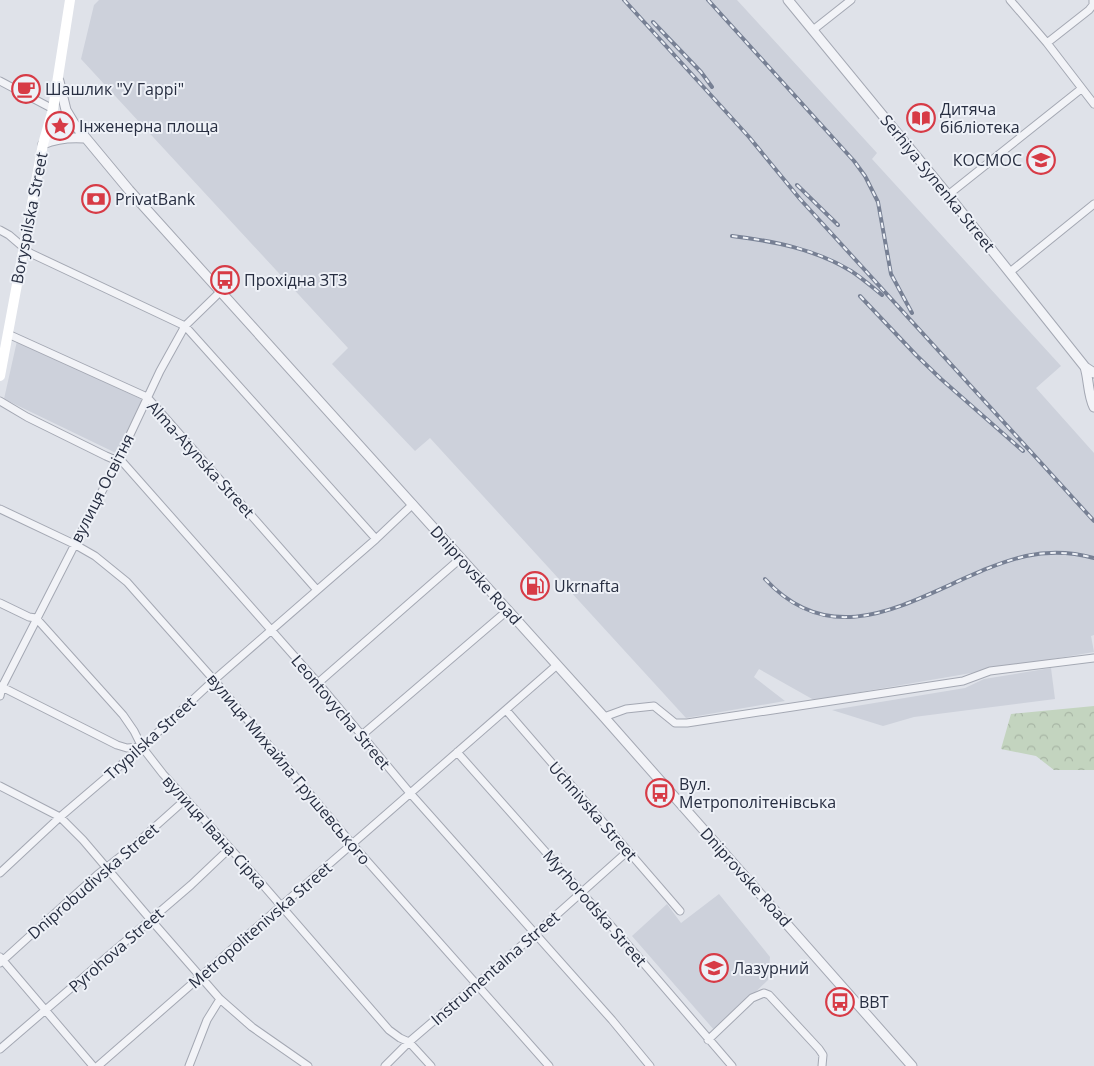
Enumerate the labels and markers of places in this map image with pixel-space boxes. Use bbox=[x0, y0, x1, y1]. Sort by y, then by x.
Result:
cafe icon: Шашлик "У Гаррі" bbox=[11, 74, 41, 104]
place label: Шашлик "У Гаррі" bbox=[45, 78, 184, 100]
place label: Дитяча бібліотека bbox=[940, 98, 1020, 138]
library icon: Дитяча бібліотека bbox=[906, 103, 936, 133]
place icon: Інженерна площа bbox=[45, 111, 75, 141]
place label: Інженерна площа bbox=[79, 115, 218, 137]
school or university icon: КОСМОС bbox=[1026, 145, 1056, 175]
place label: КОСМОС bbox=[953, 149, 1022, 171]
bank icon: PrivatBank bbox=[81, 184, 111, 214]
place label: PrivatBank bbox=[115, 188, 196, 210]
bus stop icon: Прохідна ЗТЗ bbox=[210, 265, 240, 295]
place label: Прохідна ЗТЗ bbox=[244, 269, 347, 291]
fuel station icon: Ukrnafta bbox=[520, 571, 550, 601]
place label: Ukrnafta bbox=[554, 575, 619, 597]
place label: Вул. Метрополітенівська bbox=[679, 773, 836, 813]
bus stop icon: Вул. Метрополітенівська bbox=[645, 778, 675, 808]
school or university icon: Лазурний bbox=[699, 953, 729, 983]
place label: Лазурний bbox=[733, 957, 809, 979]
bus stop icon: ВВТ bbox=[825, 987, 855, 1017]
place label: ВВТ bbox=[859, 991, 889, 1013]

